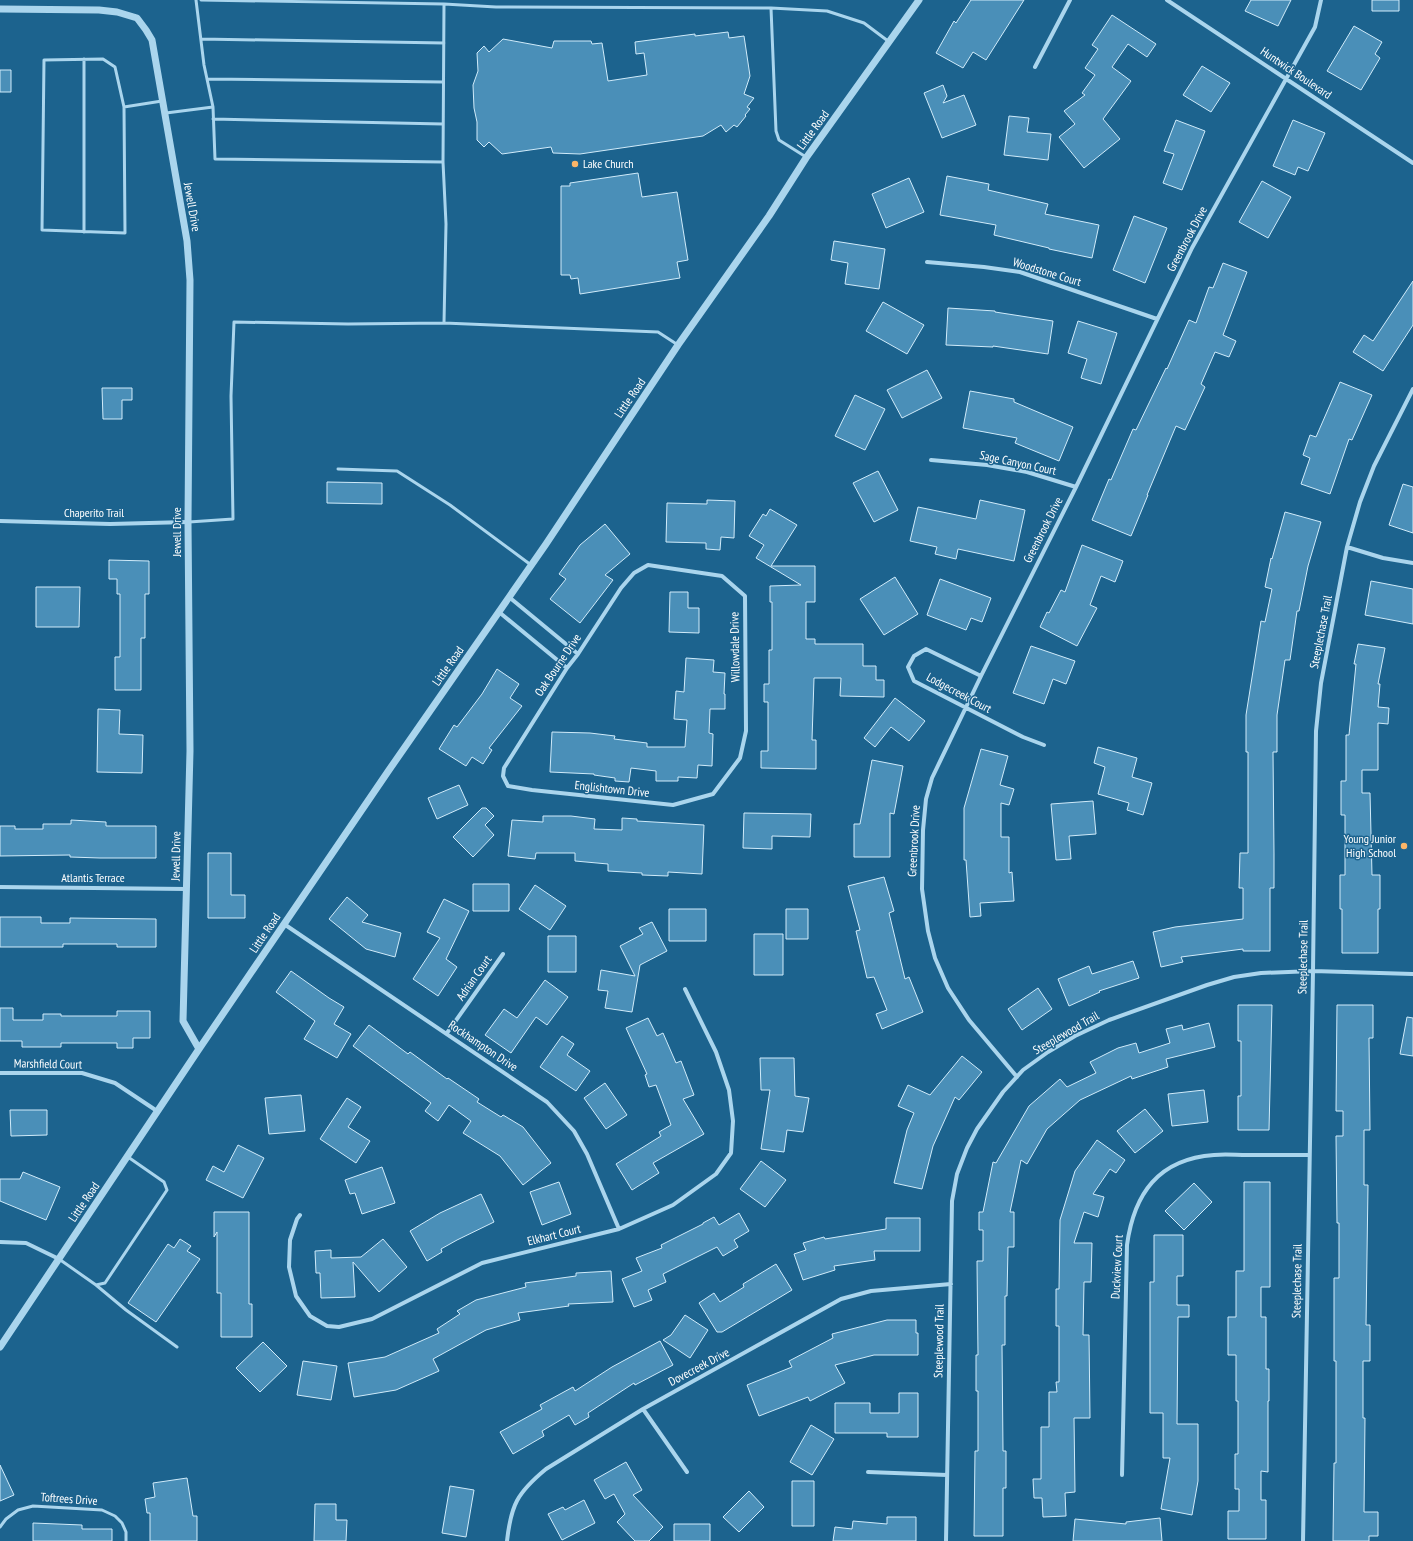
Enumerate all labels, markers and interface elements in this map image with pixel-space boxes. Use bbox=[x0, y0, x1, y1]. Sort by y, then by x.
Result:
street label: Huntwick Boulevard bbox=[1258, 43, 1335, 102]
street label: Little Road bbox=[793, 107, 832, 152]
place label: Lake Church bbox=[583, 156, 633, 171]
marker: Lake Church bbox=[570, 159, 580, 169]
street label: Jewell Drive bbox=[181, 180, 204, 233]
street label: Greenbrook Drive bbox=[1163, 203, 1210, 274]
street label: Woodstone Court bbox=[1011, 254, 1084, 289]
street label: Little Road bbox=[611, 375, 648, 421]
street label: Sage Canyon Court bbox=[978, 447, 1058, 478]
street label: Greenbrook Drive bbox=[1020, 494, 1066, 565]
street label: Chaperito Trail bbox=[64, 505, 124, 520]
street label: Jewell Drive bbox=[169, 507, 184, 558]
street label: Steeplechase Trail bbox=[1306, 594, 1335, 670]
street label: Willowdale Drive bbox=[726, 612, 743, 682]
street label: Oak Bourne Drive bbox=[531, 631, 584, 699]
street label: Little Road bbox=[429, 643, 467, 688]
street label: Lodgecreek Court bbox=[924, 669, 995, 716]
street label: Englishtown Drive bbox=[574, 777, 650, 800]
street label: Greenbrook Drive bbox=[904, 805, 923, 877]
street label: Jewell Drive bbox=[168, 831, 183, 882]
place label: Young Junior High School bbox=[1344, 831, 1397, 860]
marker: Young Junior High School bbox=[1399, 841, 1409, 851]
street label: Atlantis Terrace bbox=[61, 870, 125, 885]
street label: Little Road bbox=[246, 910, 283, 956]
street label: Steeplechase Trail bbox=[1294, 919, 1311, 994]
street label: Adrian Court bbox=[453, 952, 495, 1003]
street label: Steeplewood Trail bbox=[1030, 1008, 1102, 1057]
street label: Rockhampton Drive bbox=[446, 1017, 521, 1074]
street label: Marshfield Court bbox=[14, 1055, 83, 1072]
street label: Little Road bbox=[65, 1179, 102, 1225]
street label: Elkhart Court bbox=[526, 1220, 583, 1248]
street label: Duckview Court bbox=[1107, 1234, 1126, 1300]
street label: Steeplechase Trail bbox=[1288, 1243, 1305, 1318]
street label: Steeplewood Trail bbox=[930, 1304, 947, 1378]
street label: Dovecreek Drive bbox=[666, 1344, 732, 1389]
street label: Toftrees Drive bbox=[40, 1489, 98, 1508]

